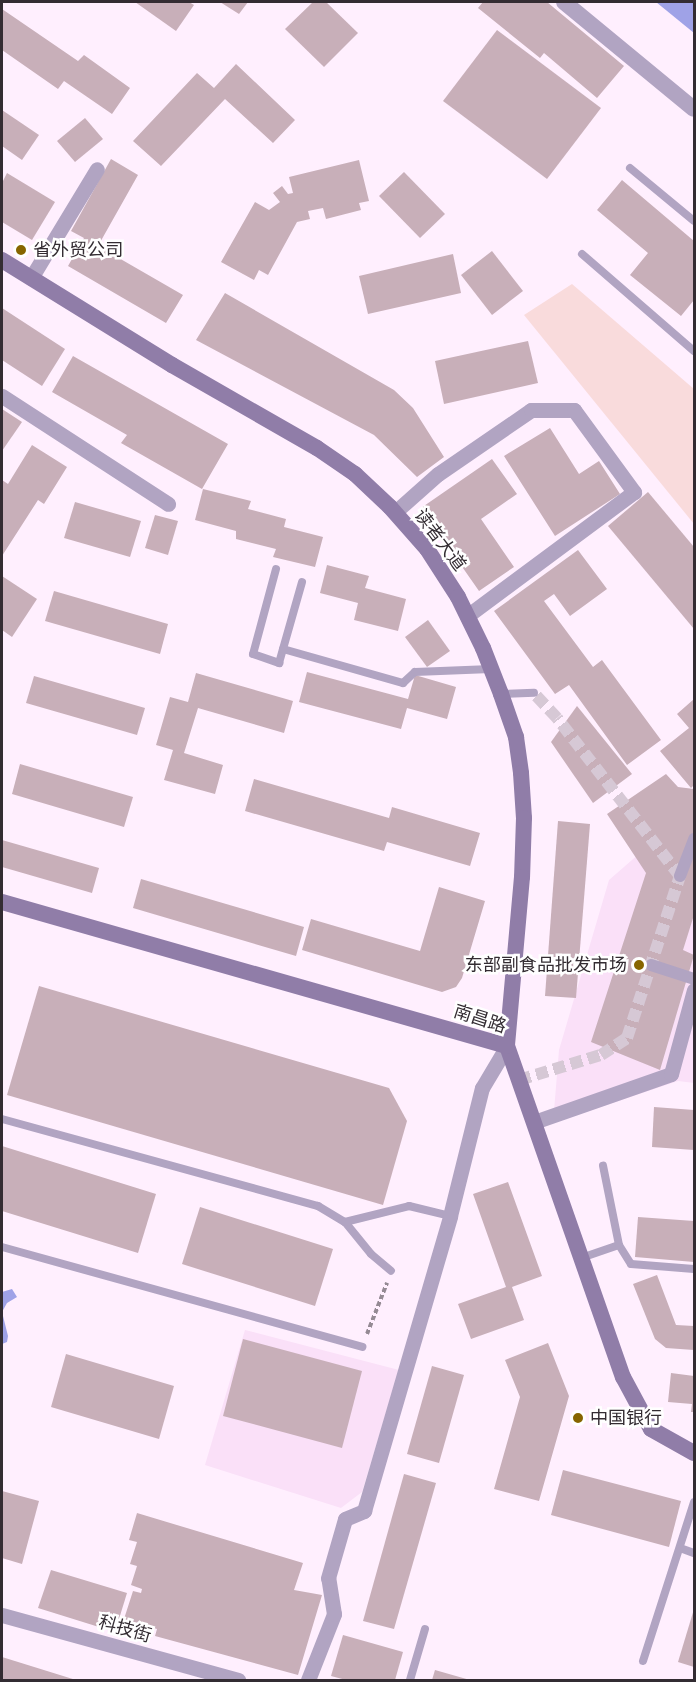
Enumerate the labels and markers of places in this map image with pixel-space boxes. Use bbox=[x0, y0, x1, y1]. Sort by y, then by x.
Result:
place label: 省外贸公司 bbox=[33, 239, 123, 261]
marker: 省外贸公司 bbox=[14, 243, 28, 257]
place label: 东部副食品批发市场 bbox=[465, 954, 627, 976]
marker: 东部副食品批发市场 bbox=[632, 958, 646, 972]
place label: 中国银行 bbox=[590, 1407, 662, 1429]
marker: 中国银行 bbox=[571, 1411, 585, 1425]

